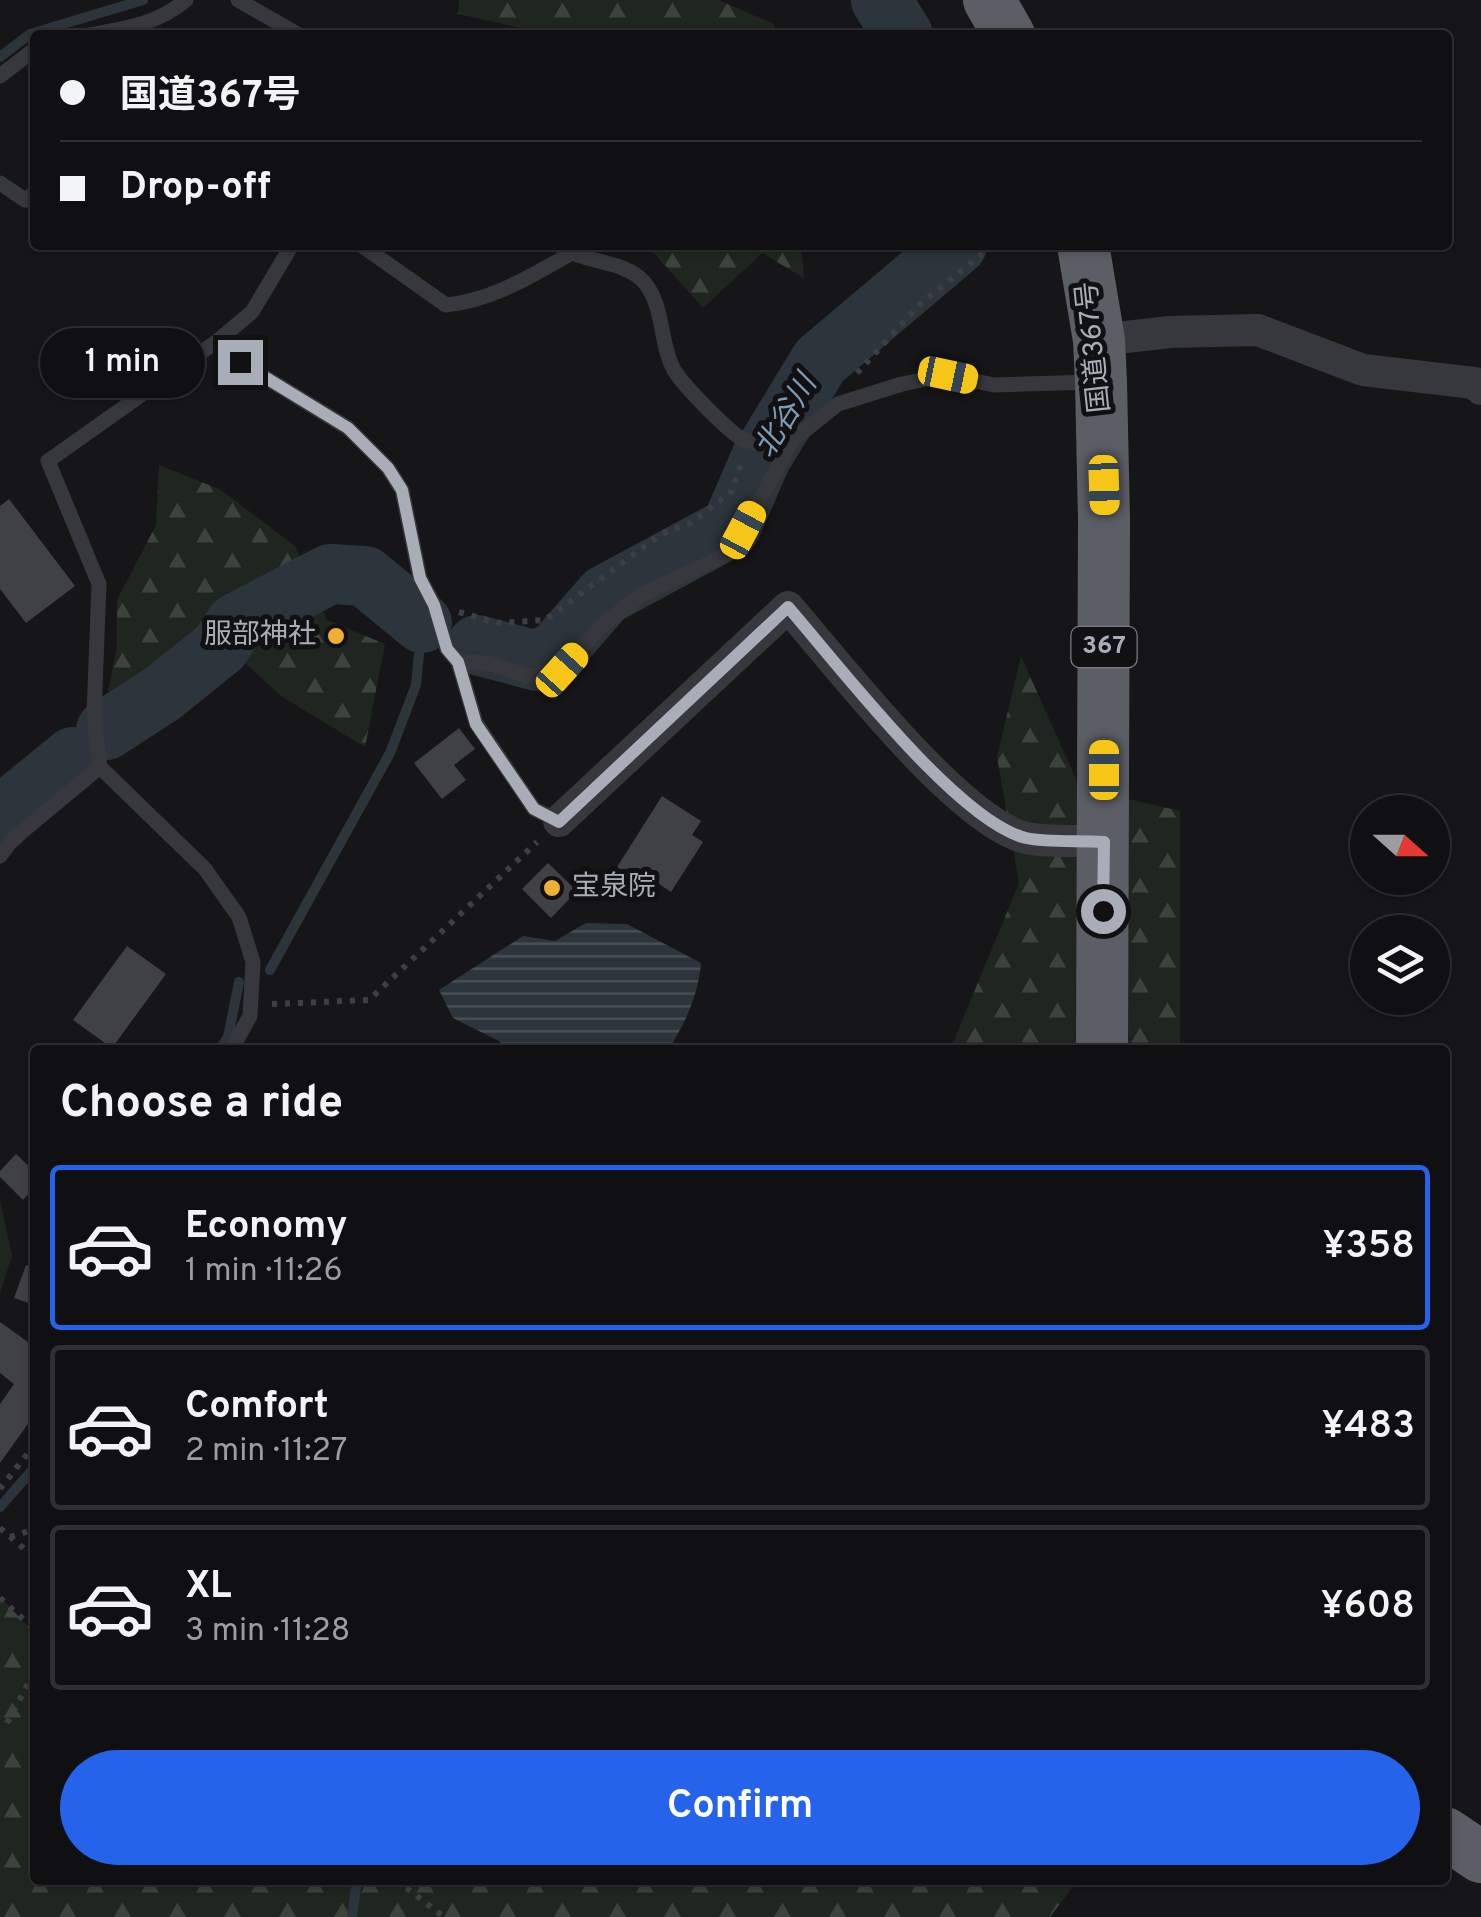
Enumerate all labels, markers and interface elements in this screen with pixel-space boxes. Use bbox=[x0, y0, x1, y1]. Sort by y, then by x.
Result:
text: 国道367号 bbox=[120, 73, 301, 122]
text: Drop-off bbox=[120, 164, 271, 213]
street label: 国道367号 bbox=[1070, 280, 1120, 414]
callout: 1 min bbox=[40, 327, 205, 397]
route end bbox=[218, 340, 263, 385]
text: 1 min bbox=[85, 343, 160, 383]
car bbox=[916, 354, 980, 396]
water label: 北谷川 bbox=[748, 366, 828, 465]
car bbox=[1088, 454, 1120, 516]
car bbox=[716, 496, 770, 564]
place label: 服部神社 bbox=[204, 618, 316, 654]
marker: 服部神社 bbox=[325, 625, 347, 647]
road number: 367 bbox=[1072, 627, 1136, 667]
car bbox=[531, 638, 593, 702]
car bbox=[1089, 740, 1119, 800]
north arrow bbox=[1350, 795, 1450, 895]
map controls bbox=[1350, 795, 1450, 1015]
place label: 宝泉院 bbox=[572, 870, 656, 906]
marker: 宝泉院 bbox=[541, 877, 563, 899]
route start bbox=[1081, 889, 1126, 934]
button: layers bbox=[1350, 915, 1450, 1015]
text: Choose a ride bbox=[60, 1076, 343, 1133]
icon: car bbox=[65, 1203, 155, 1293]
text: Economy bbox=[185, 1203, 347, 1252]
text: ¥358 bbox=[1323, 1223, 1415, 1272]
text: 1 min · 11:26 bbox=[185, 1252, 343, 1292]
icon: car bbox=[65, 1383, 155, 1473]
text: Comfort bbox=[185, 1383, 329, 1432]
text: ¥483 bbox=[1322, 1403, 1415, 1452]
text: 2 min · 11:27 bbox=[185, 1432, 347, 1472]
icon: car bbox=[65, 1563, 155, 1653]
text: XL bbox=[185, 1563, 232, 1612]
text: ¥608 bbox=[1321, 1583, 1415, 1632]
text: 3 min · 11:28 bbox=[185, 1612, 350, 1652]
button: Confirm bbox=[60, 1750, 1420, 1865]

